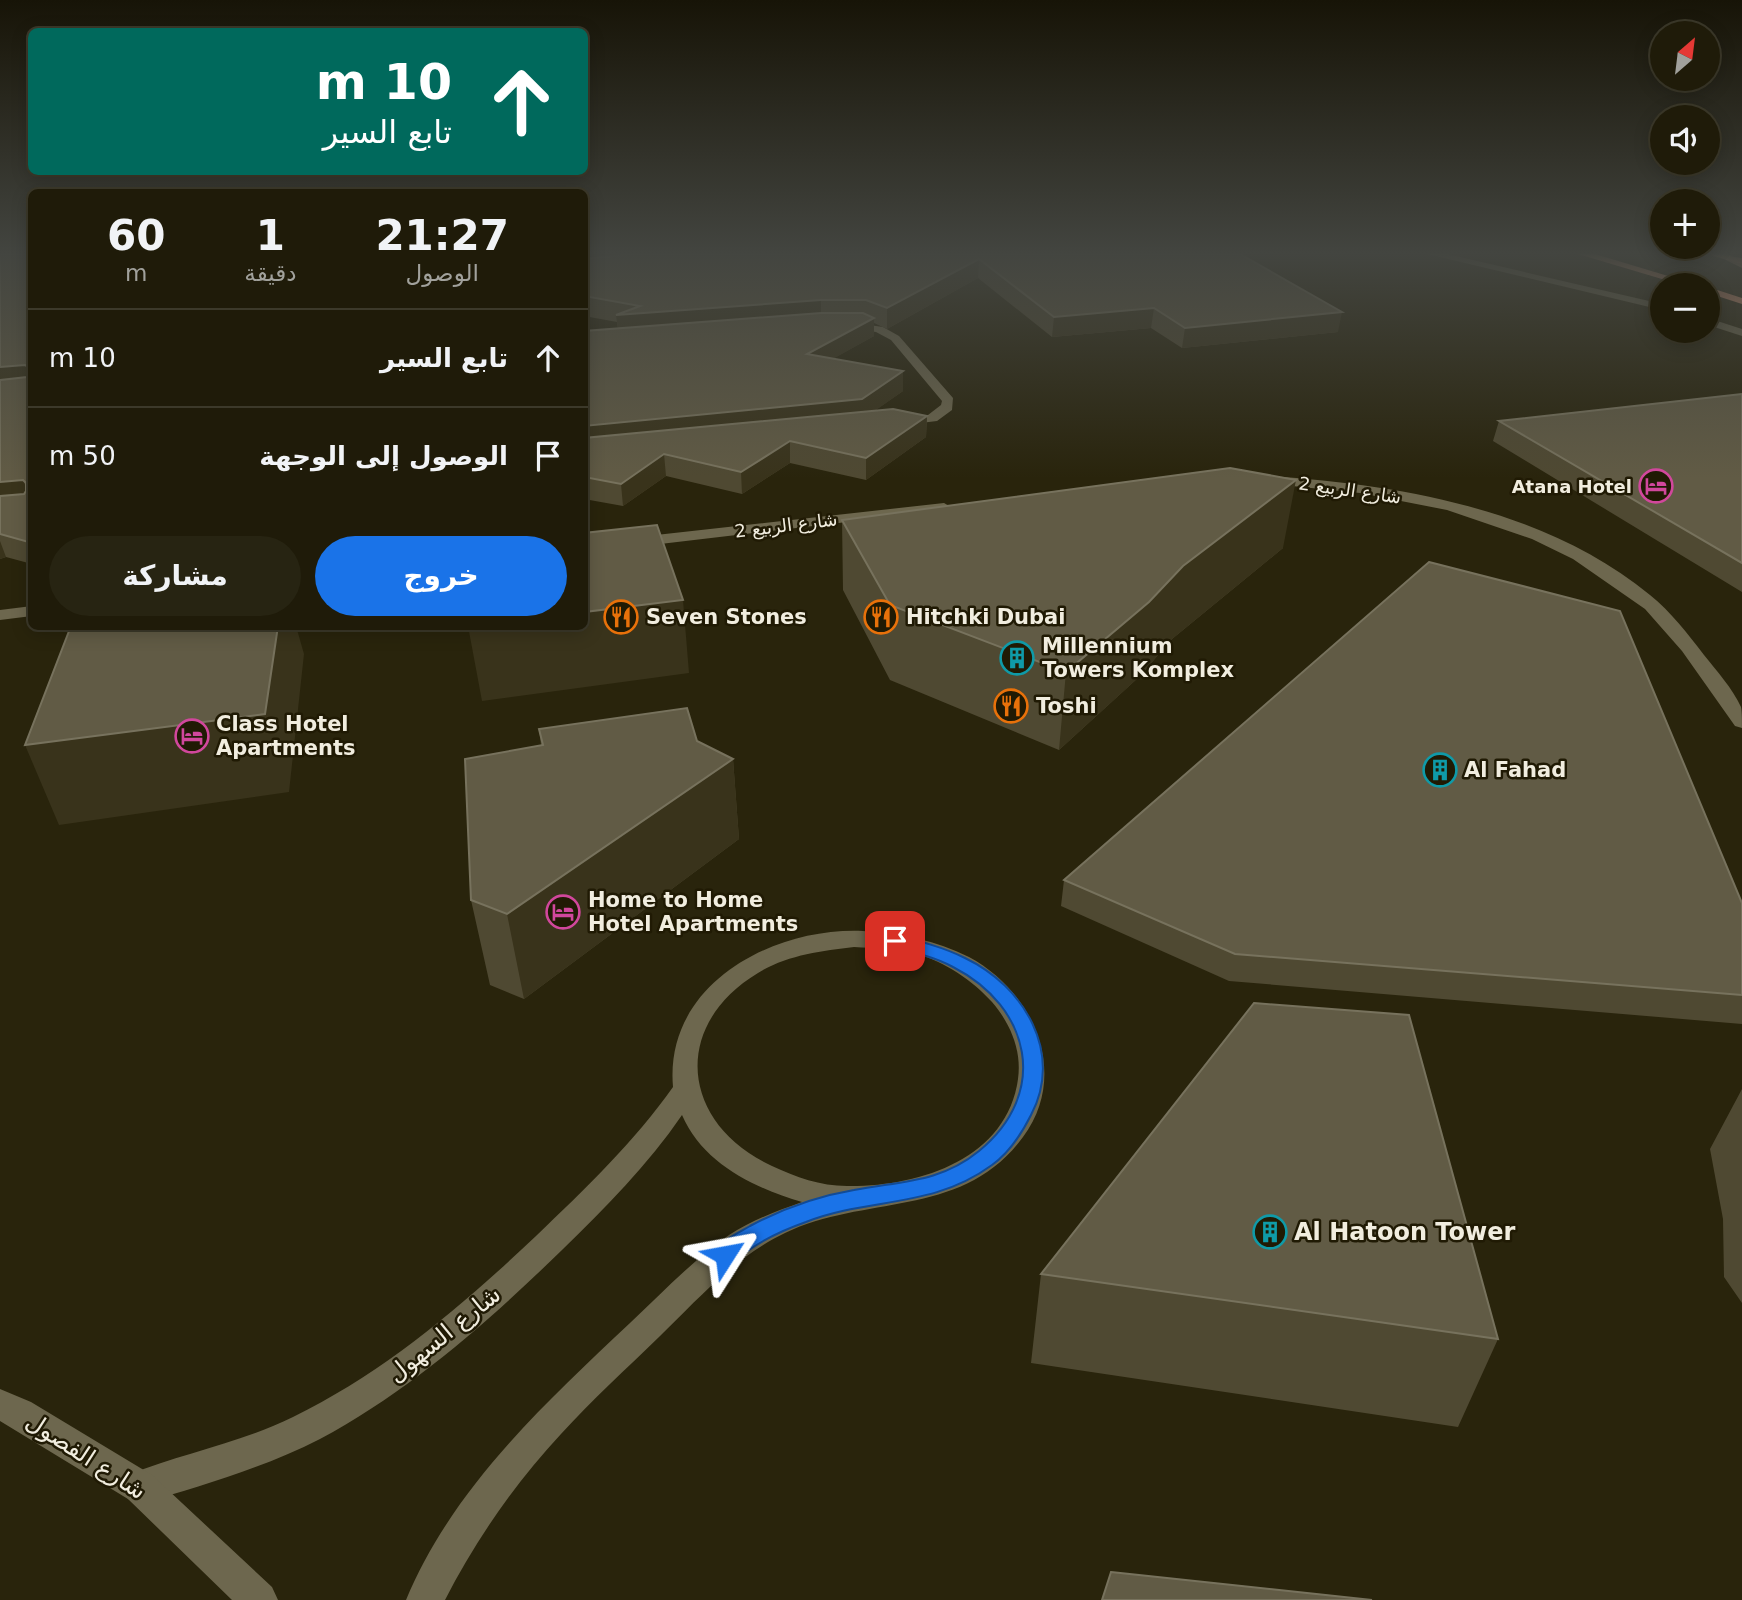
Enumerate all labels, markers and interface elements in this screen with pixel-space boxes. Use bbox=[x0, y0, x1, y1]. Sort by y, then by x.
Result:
north arrow bbox=[1650, 21, 1720, 91]
map controls bbox=[1650, 21, 1720, 343]
text: 10 m bbox=[316, 54, 452, 111]
icon: ahead bbox=[476, 56, 567, 147]
button: sound bbox=[1650, 105, 1720, 175]
text: تابع السير bbox=[323, 113, 452, 151]
button: + bbox=[1650, 189, 1720, 259]
text: 60 bbox=[107, 211, 165, 260]
text: 1 bbox=[256, 211, 285, 260]
text: 21:27 bbox=[375, 211, 509, 260]
text: m bbox=[125, 260, 147, 286]
text: دقيقة bbox=[244, 260, 296, 286]
text: الوصول bbox=[406, 260, 479, 286]
button: − bbox=[1650, 273, 1720, 343]
icon: ahead bbox=[529, 339, 567, 377]
text: 10 m bbox=[49, 343, 116, 373]
text: تابع السير bbox=[380, 343, 508, 373]
icon: arrive bbox=[529, 437, 567, 475]
text: 50 m bbox=[49, 441, 116, 471]
text: الوصول إلى الوجهة bbox=[259, 441, 508, 471]
hotel icon: Atana Hotel bbox=[1637, 467, 1675, 505]
street label: شارع الربيع 2 bbox=[1297, 472, 1403, 509]
place label: Atana Hotel bbox=[1512, 476, 1632, 497]
street label: شارع الربيع 2 bbox=[733, 508, 839, 543]
button: مشاركة bbox=[49, 536, 301, 616]
button: خروج bbox=[315, 536, 567, 616]
restaurant icon: Seven Stones bbox=[602, 598, 640, 636]
restaurant icon: Hitchki Dubai bbox=[862, 598, 900, 636]
place label: Seven Stones bbox=[646, 605, 807, 629]
place label: Hitchki Dubai bbox=[906, 605, 1065, 629]
place label: Millennium Towers Komplex bbox=[1042, 634, 1234, 682]
building icon: Millennium Towers Komplex bbox=[998, 639, 1036, 677]
restaurant icon: Toshi bbox=[992, 687, 1030, 725]
place label: Toshi bbox=[1036, 694, 1097, 718]
place label: Class Hotel Apartments bbox=[216, 712, 355, 760]
hotel icon: Class Hotel Apartments bbox=[173, 717, 211, 755]
building icon: Al Fahad bbox=[1421, 751, 1459, 789]
place label: Al Fahad bbox=[1464, 758, 1566, 782]
place label: Home to Home Hotel Apartments bbox=[588, 888, 798, 936]
hotel icon: Home to Home Hotel Apartments bbox=[544, 893, 582, 931]
pin bbox=[865, 911, 925, 971]
icon: arrive bbox=[876, 922, 914, 960]
building icon: Al Hatoon Tower bbox=[1251, 1213, 1289, 1251]
position arrow bbox=[688, 1218, 762, 1292]
place label: Al Hatoon Tower bbox=[1294, 1218, 1515, 1246]
street label: شارع السهول bbox=[382, 1280, 506, 1388]
street label: شارع الفصول bbox=[21, 1407, 151, 1505]

